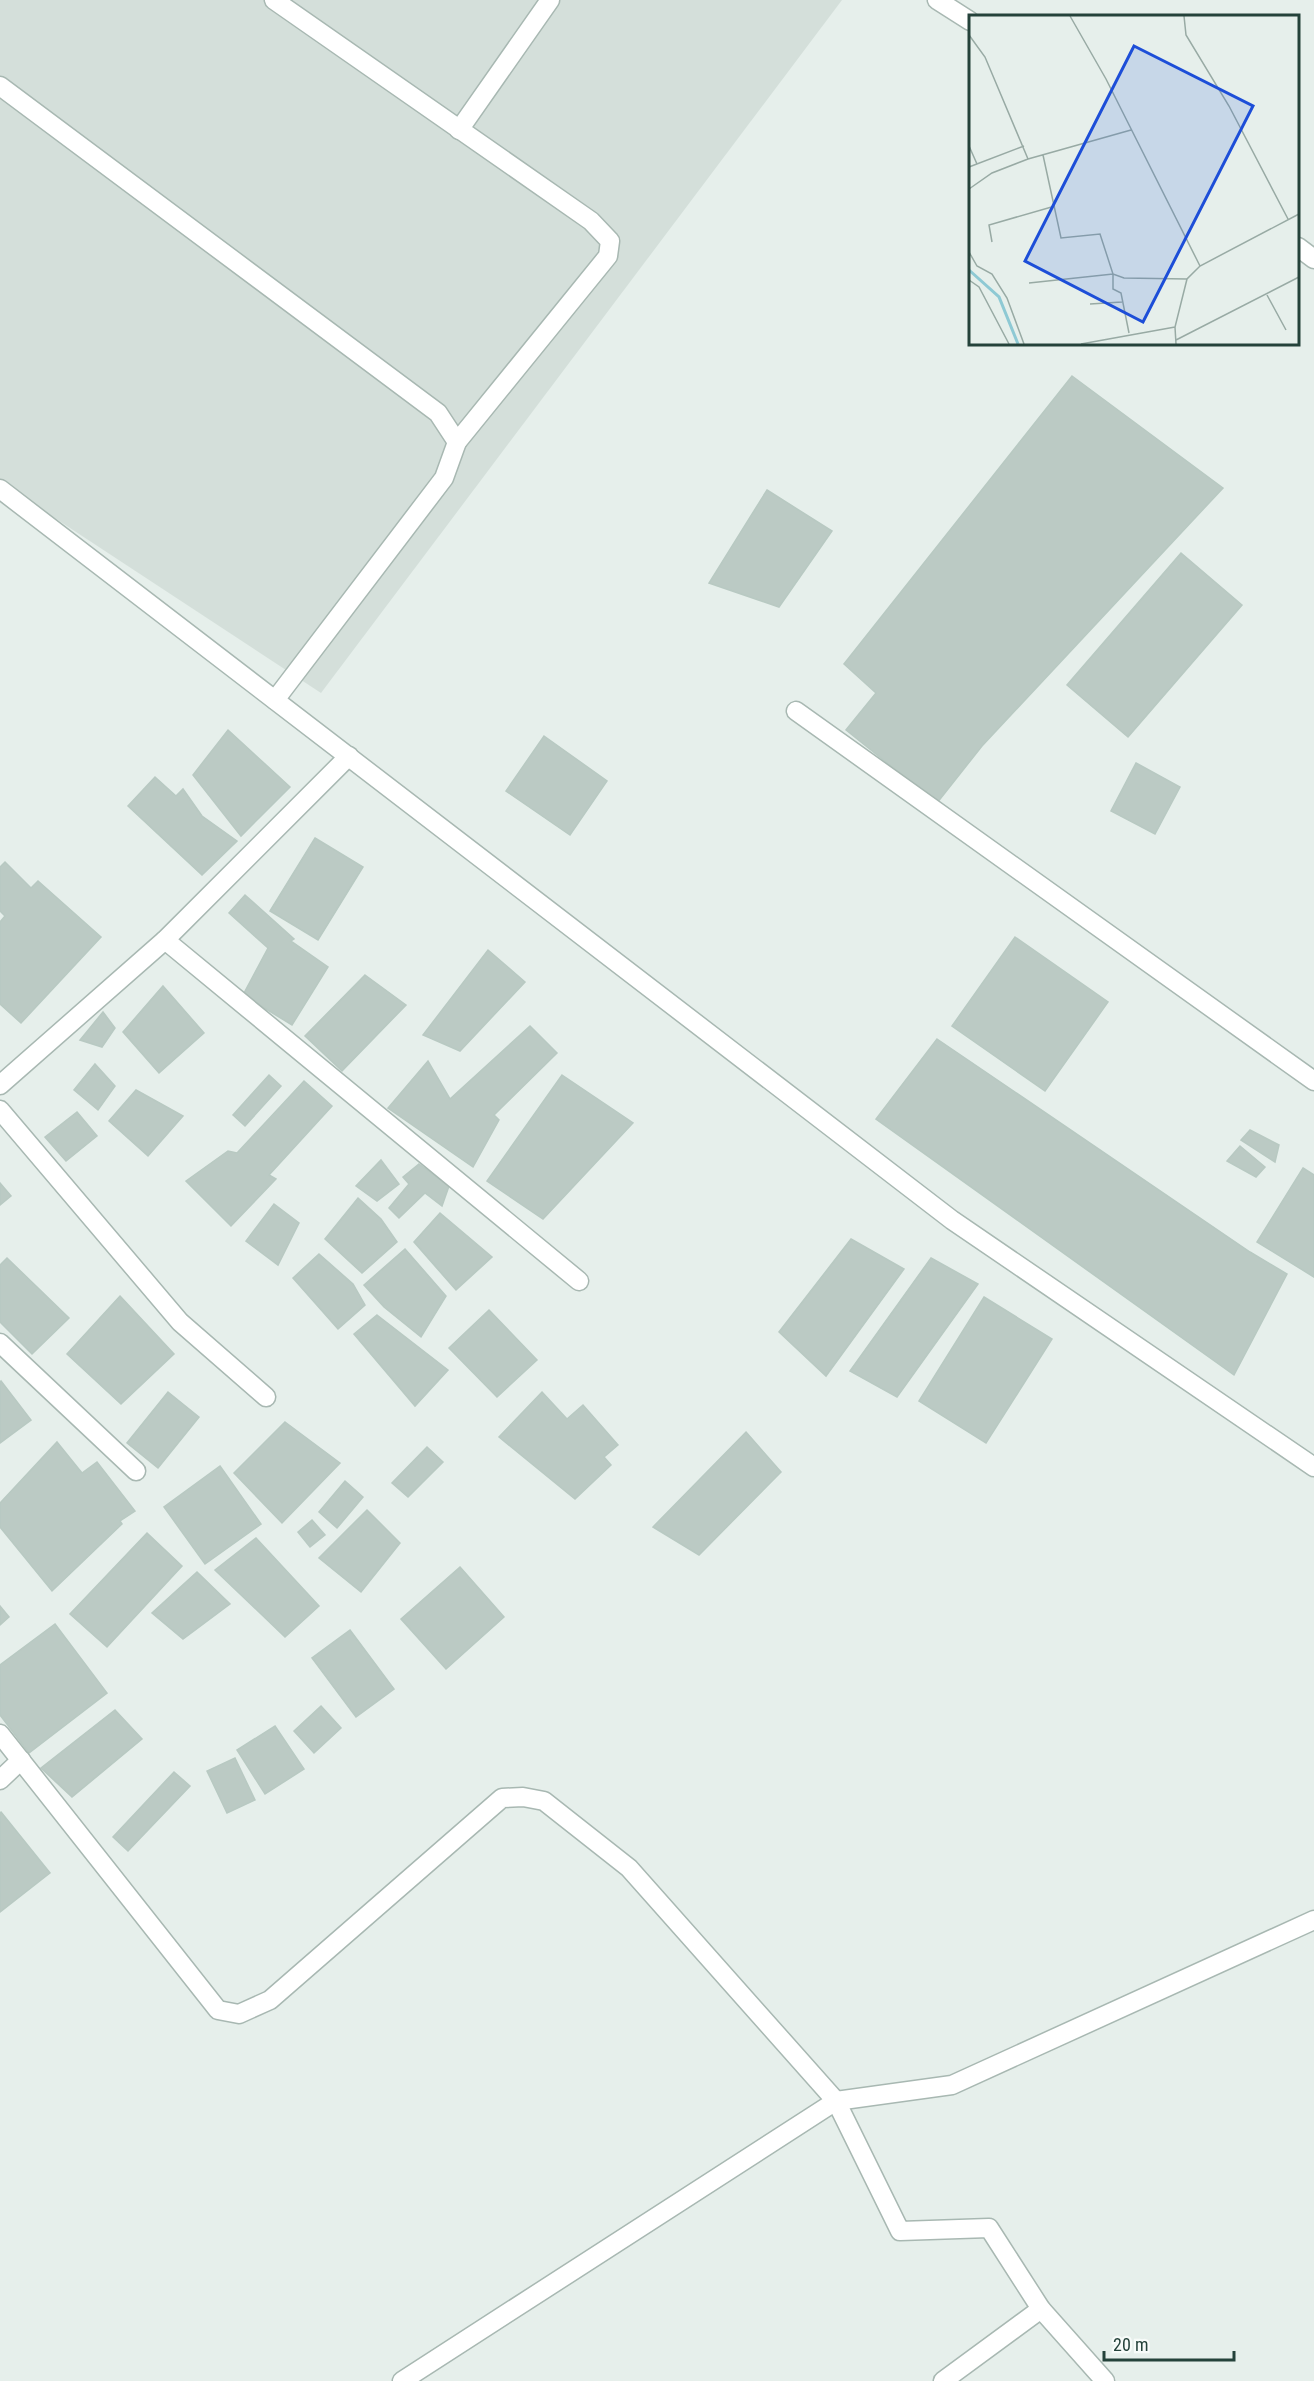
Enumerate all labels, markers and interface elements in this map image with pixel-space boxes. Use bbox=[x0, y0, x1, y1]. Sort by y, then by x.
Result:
inset map bbox=[969, 15, 1299, 345]
scale bar bbox=[1104, 2324, 1234, 2362]
text: 20 m bbox=[1113, 2334, 1148, 2355]

